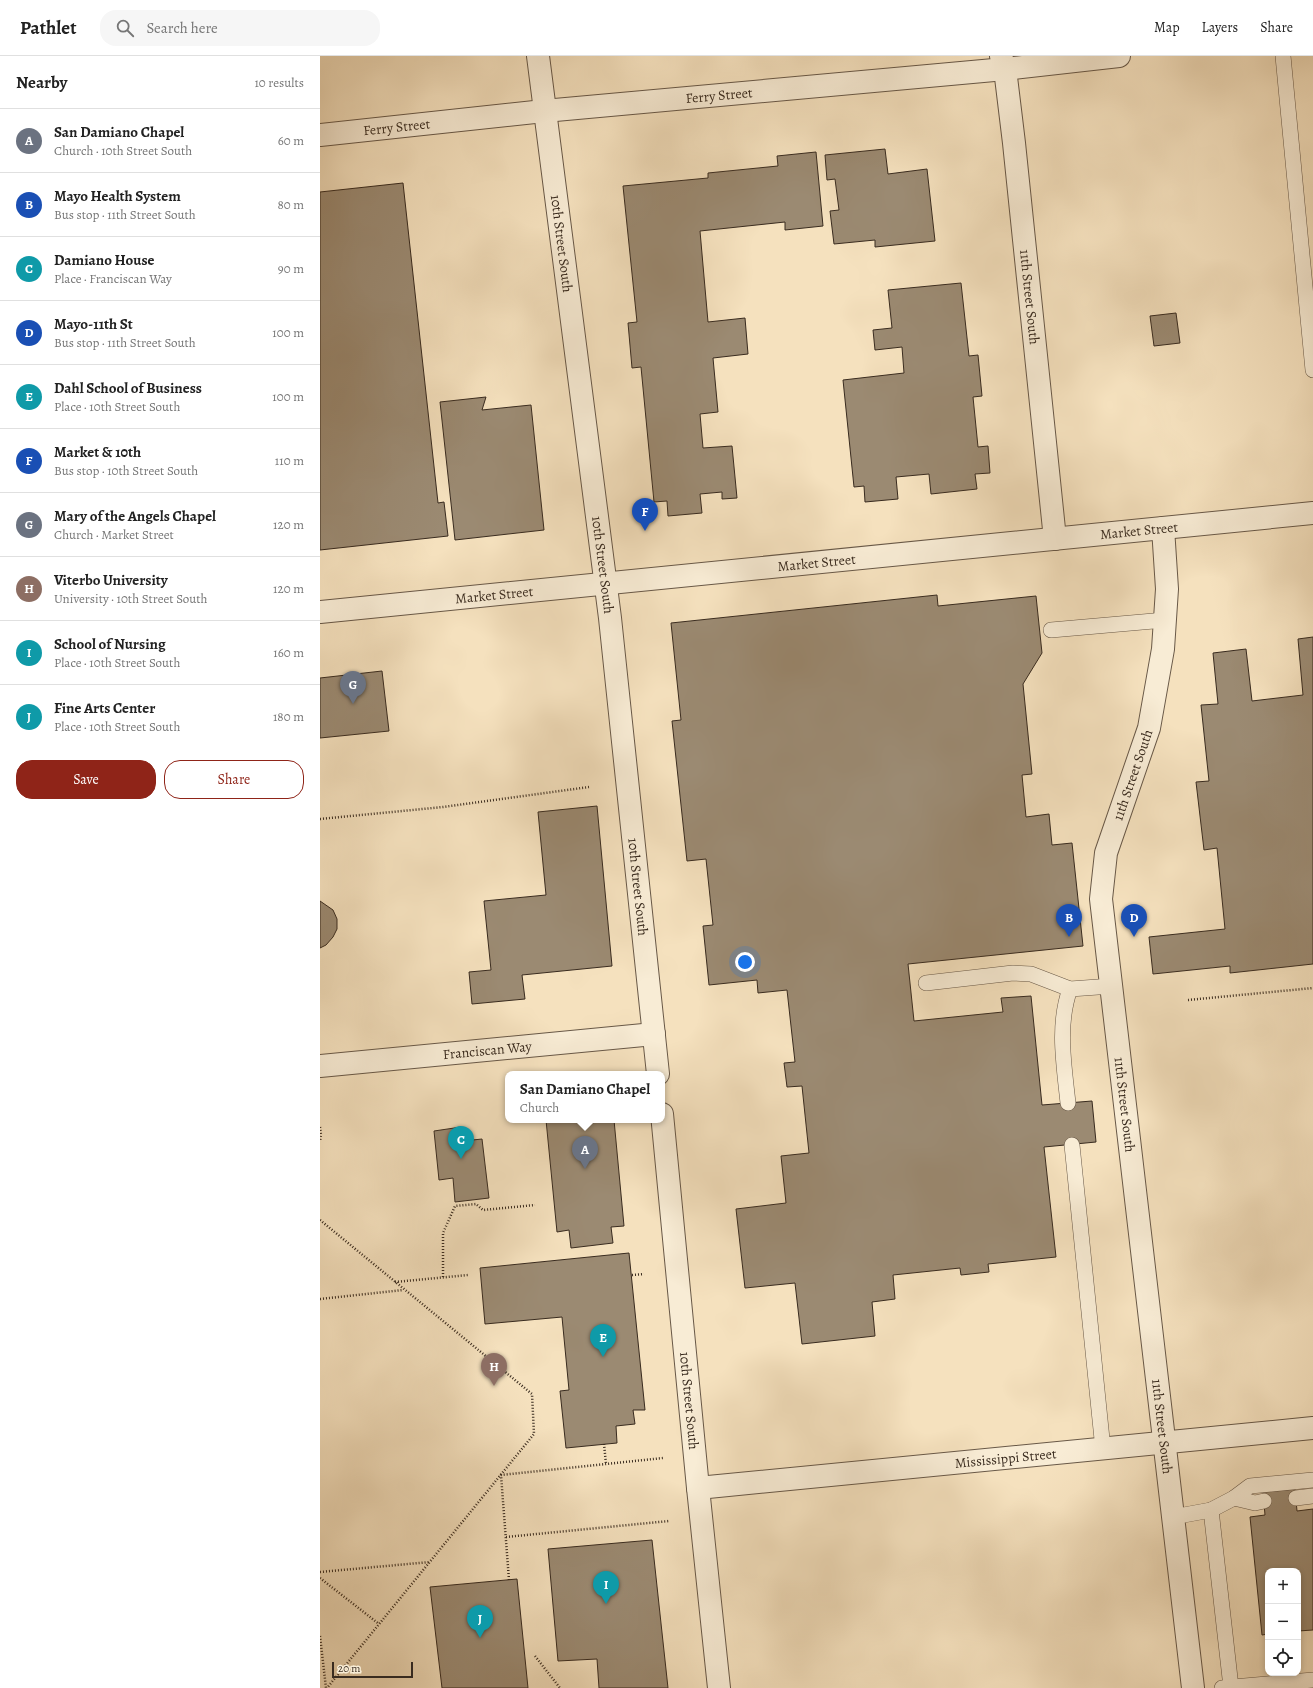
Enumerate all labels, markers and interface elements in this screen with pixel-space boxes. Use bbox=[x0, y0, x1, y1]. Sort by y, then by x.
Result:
search box bbox=[100, 10, 380, 46]
text: Pathlet bbox=[20, 15, 76, 41]
icon: search bbox=[114, 17, 136, 39]
text: Search here bbox=[146, 18, 218, 38]
text: Map bbox=[1154, 18, 1180, 37]
text: Layers bbox=[1202, 18, 1238, 37]
text: Share bbox=[1260, 18, 1293, 37]
text: Nearby bbox=[16, 71, 67, 94]
text: 10 results bbox=[254, 74, 304, 91]
street label: Ferry Street bbox=[685, 83, 754, 108]
street label: Ferry Street bbox=[362, 114, 431, 140]
text: San Damiano Chapel bbox=[54, 122, 184, 142]
text: A bbox=[25, 132, 33, 149]
text: 60 m bbox=[278, 132, 304, 149]
text: Church · 10th Street South bbox=[54, 142, 192, 159]
text: Mayo Health System bbox=[54, 186, 181, 206]
street label: 10th Street South bbox=[546, 194, 578, 294]
text: B bbox=[25, 196, 33, 213]
text: 80 m bbox=[277, 196, 304, 213]
text: Bus stop · 11th Street South bbox=[54, 206, 196, 223]
street label: 11th Street South bbox=[1016, 249, 1044, 346]
text: Damiano House bbox=[54, 250, 154, 270]
text: C bbox=[25, 260, 33, 277]
text: 90 m bbox=[278, 260, 304, 277]
text: Place · Franciscan Way bbox=[54, 270, 172, 287]
text: Mayo-11th St bbox=[54, 314, 133, 334]
text: D bbox=[24, 324, 34, 341]
text: 100 m bbox=[272, 324, 304, 341]
text: Bus stop · 11th Street South bbox=[54, 334, 196, 351]
text: Dahl School of Business bbox=[54, 378, 202, 398]
text: E bbox=[25, 388, 33, 405]
text: 100 m bbox=[272, 388, 304, 405]
text: Place · 10th Street South bbox=[54, 398, 180, 415]
text: Market & 10th bbox=[54, 442, 141, 462]
text: F bbox=[26, 452, 32, 469]
text: 110 m bbox=[275, 452, 304, 469]
text: Bus stop · 10th Street South bbox=[54, 462, 198, 479]
pin: F bbox=[632, 498, 658, 531]
text: Mary of the Angels Chapel bbox=[54, 506, 216, 526]
street label: 10th Street South bbox=[588, 515, 619, 615]
text: G bbox=[25, 516, 33, 533]
text: 120 m bbox=[273, 516, 304, 533]
street label: Market Street bbox=[1099, 517, 1179, 544]
text: Church · Market Street bbox=[54, 526, 174, 543]
street label: Market Street bbox=[777, 549, 857, 576]
text: Viterbo University bbox=[54, 570, 168, 590]
text: H bbox=[24, 580, 34, 597]
text: 120 m bbox=[273, 580, 304, 597]
street label: Market Street bbox=[454, 581, 534, 608]
text: University · 10th Street South bbox=[54, 590, 208, 607]
text: School of Nursing bbox=[54, 634, 166, 654]
text: I bbox=[27, 644, 31, 661]
text: 160 m bbox=[273, 644, 304, 661]
text: Place · 10th Street South bbox=[54, 654, 180, 671]
pin: G bbox=[340, 671, 366, 704]
text: Fine Arts Center bbox=[54, 698, 155, 718]
text: J bbox=[27, 708, 31, 725]
text: 180 m bbox=[273, 708, 304, 725]
text: Place · 10th Street South bbox=[54, 718, 180, 735]
street label: 11th Street South bbox=[1108, 726, 1158, 823]
button: Save bbox=[16, 760, 156, 799]
button: Share bbox=[164, 760, 304, 799]
street label: 10th Street South bbox=[624, 837, 653, 937]
pin: B bbox=[1056, 904, 1082, 937]
pin: D bbox=[1121, 904, 1147, 937]
your location bbox=[735, 952, 755, 972]
street label: Franciscan Way bbox=[442, 1036, 533, 1064]
street label: 11th Street South bbox=[1110, 1056, 1140, 1154]
popup bbox=[505, 1071, 665, 1123]
text: San Damiano Chapel bbox=[520, 1079, 650, 1099]
text: Church bbox=[520, 1099, 559, 1116]
pin: C bbox=[448, 1126, 474, 1159]
pin: A bbox=[572, 1136, 598, 1169]
pin: E bbox=[590, 1324, 616, 1357]
street label: 10th Street South bbox=[675, 1351, 704, 1451]
pin: H bbox=[481, 1353, 507, 1386]
street label: 11th Street South bbox=[1148, 1378, 1178, 1476]
street label: Mississippi Street bbox=[954, 1444, 1058, 1472]
map controls bbox=[1265, 1568, 1301, 1676]
button: + bbox=[1265, 1568, 1301, 1604]
pin: I bbox=[593, 1571, 619, 1604]
button: − bbox=[1265, 1604, 1301, 1640]
pin: J bbox=[467, 1605, 493, 1638]
button: locate bbox=[1265, 1640, 1301, 1676]
scale bar bbox=[332, 1660, 413, 1679]
text: 20 m bbox=[338, 1661, 360, 1676]

